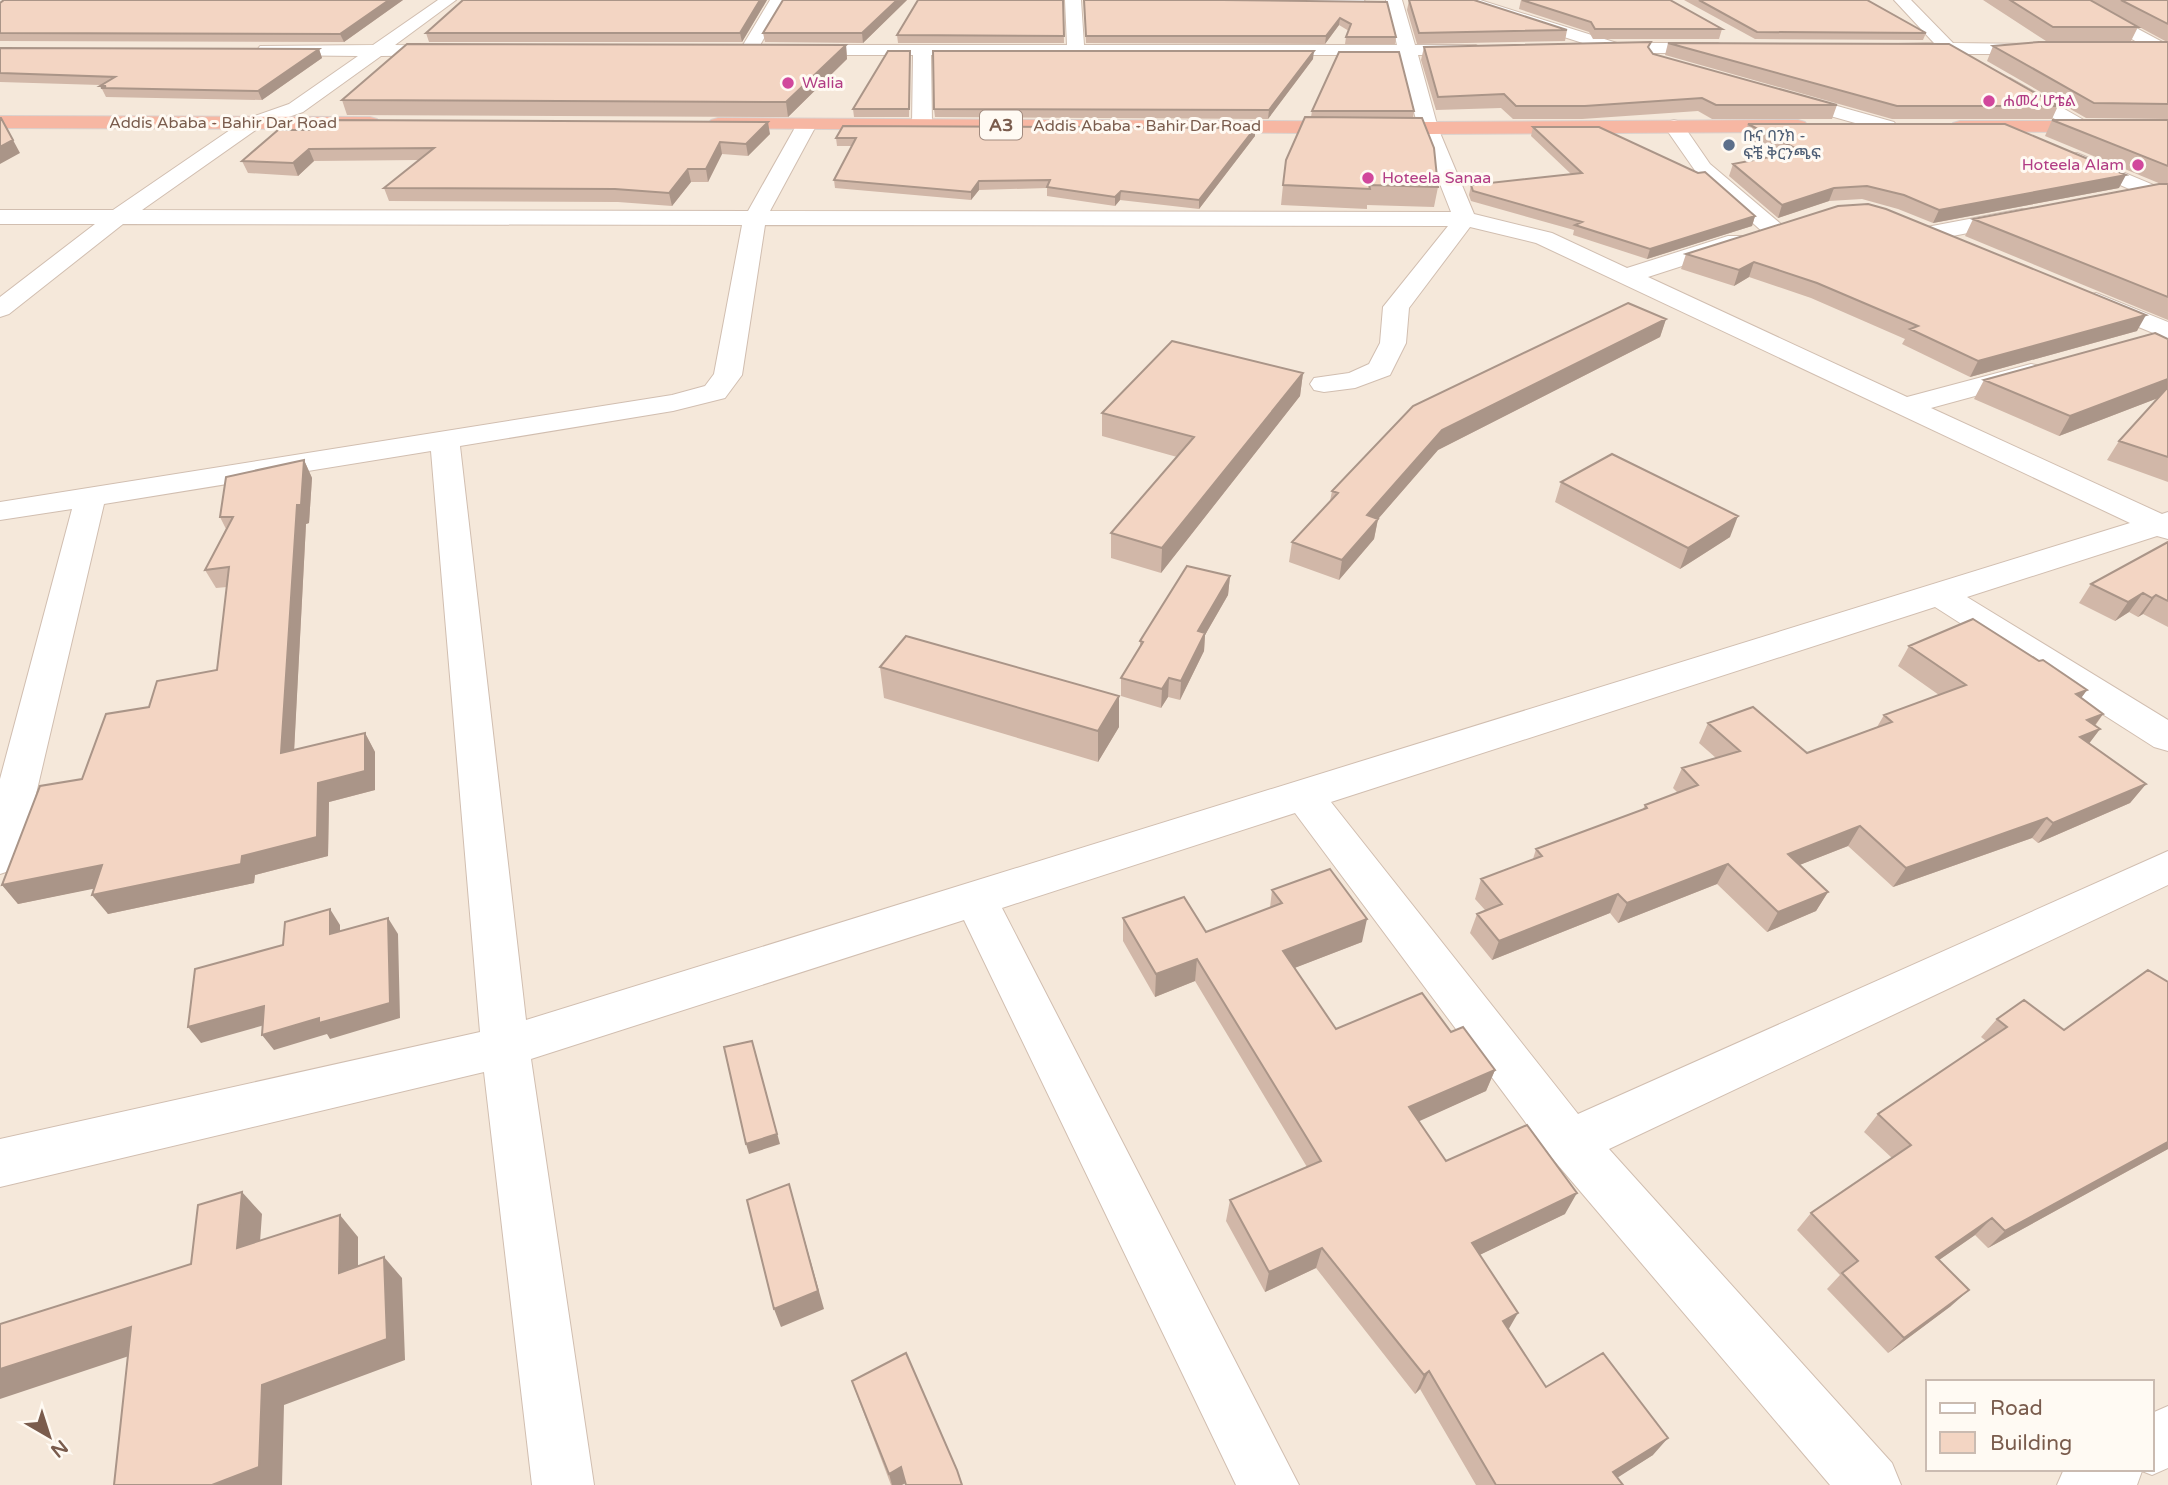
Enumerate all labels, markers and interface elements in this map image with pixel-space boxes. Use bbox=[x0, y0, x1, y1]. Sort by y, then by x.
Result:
place label: Walia bbox=[802, 73, 844, 93]
marker: Walia bbox=[780, 75, 796, 91]
place label: ሐመረ ሆቴል bbox=[2003, 91, 2076, 111]
marker: ሐመረ ሆቴል bbox=[1981, 93, 1997, 109]
road number: A3 bbox=[980, 110, 1022, 140]
street label: Addis Ababa - Bahir Dar Road bbox=[109, 113, 337, 133]
street label: Addis Ababa - Bahir Dar Road bbox=[1033, 116, 1261, 136]
place label: ቡና ባንክ - ፍቼ ቅርንጫፍ bbox=[1743, 126, 1821, 164]
marker: ቡና ባንክ - ፍቼ ቅርንጫፍ bbox=[1721, 137, 1737, 153]
place label: Hoteela Alam bbox=[2022, 155, 2124, 175]
marker: Hoteela Alam bbox=[2130, 157, 2146, 173]
place label: Hoteela Sanaa bbox=[1382, 168, 1491, 188]
marker: Hoteela Sanaa bbox=[1360, 170, 1376, 186]
legend bbox=[1926, 1380, 2154, 1471]
text: Road bbox=[1990, 1396, 2043, 1421]
north arrow bbox=[14, 1401, 84, 1471]
text: Building bbox=[1990, 1431, 2072, 1456]
text: N bbox=[46, 1435, 72, 1462]

